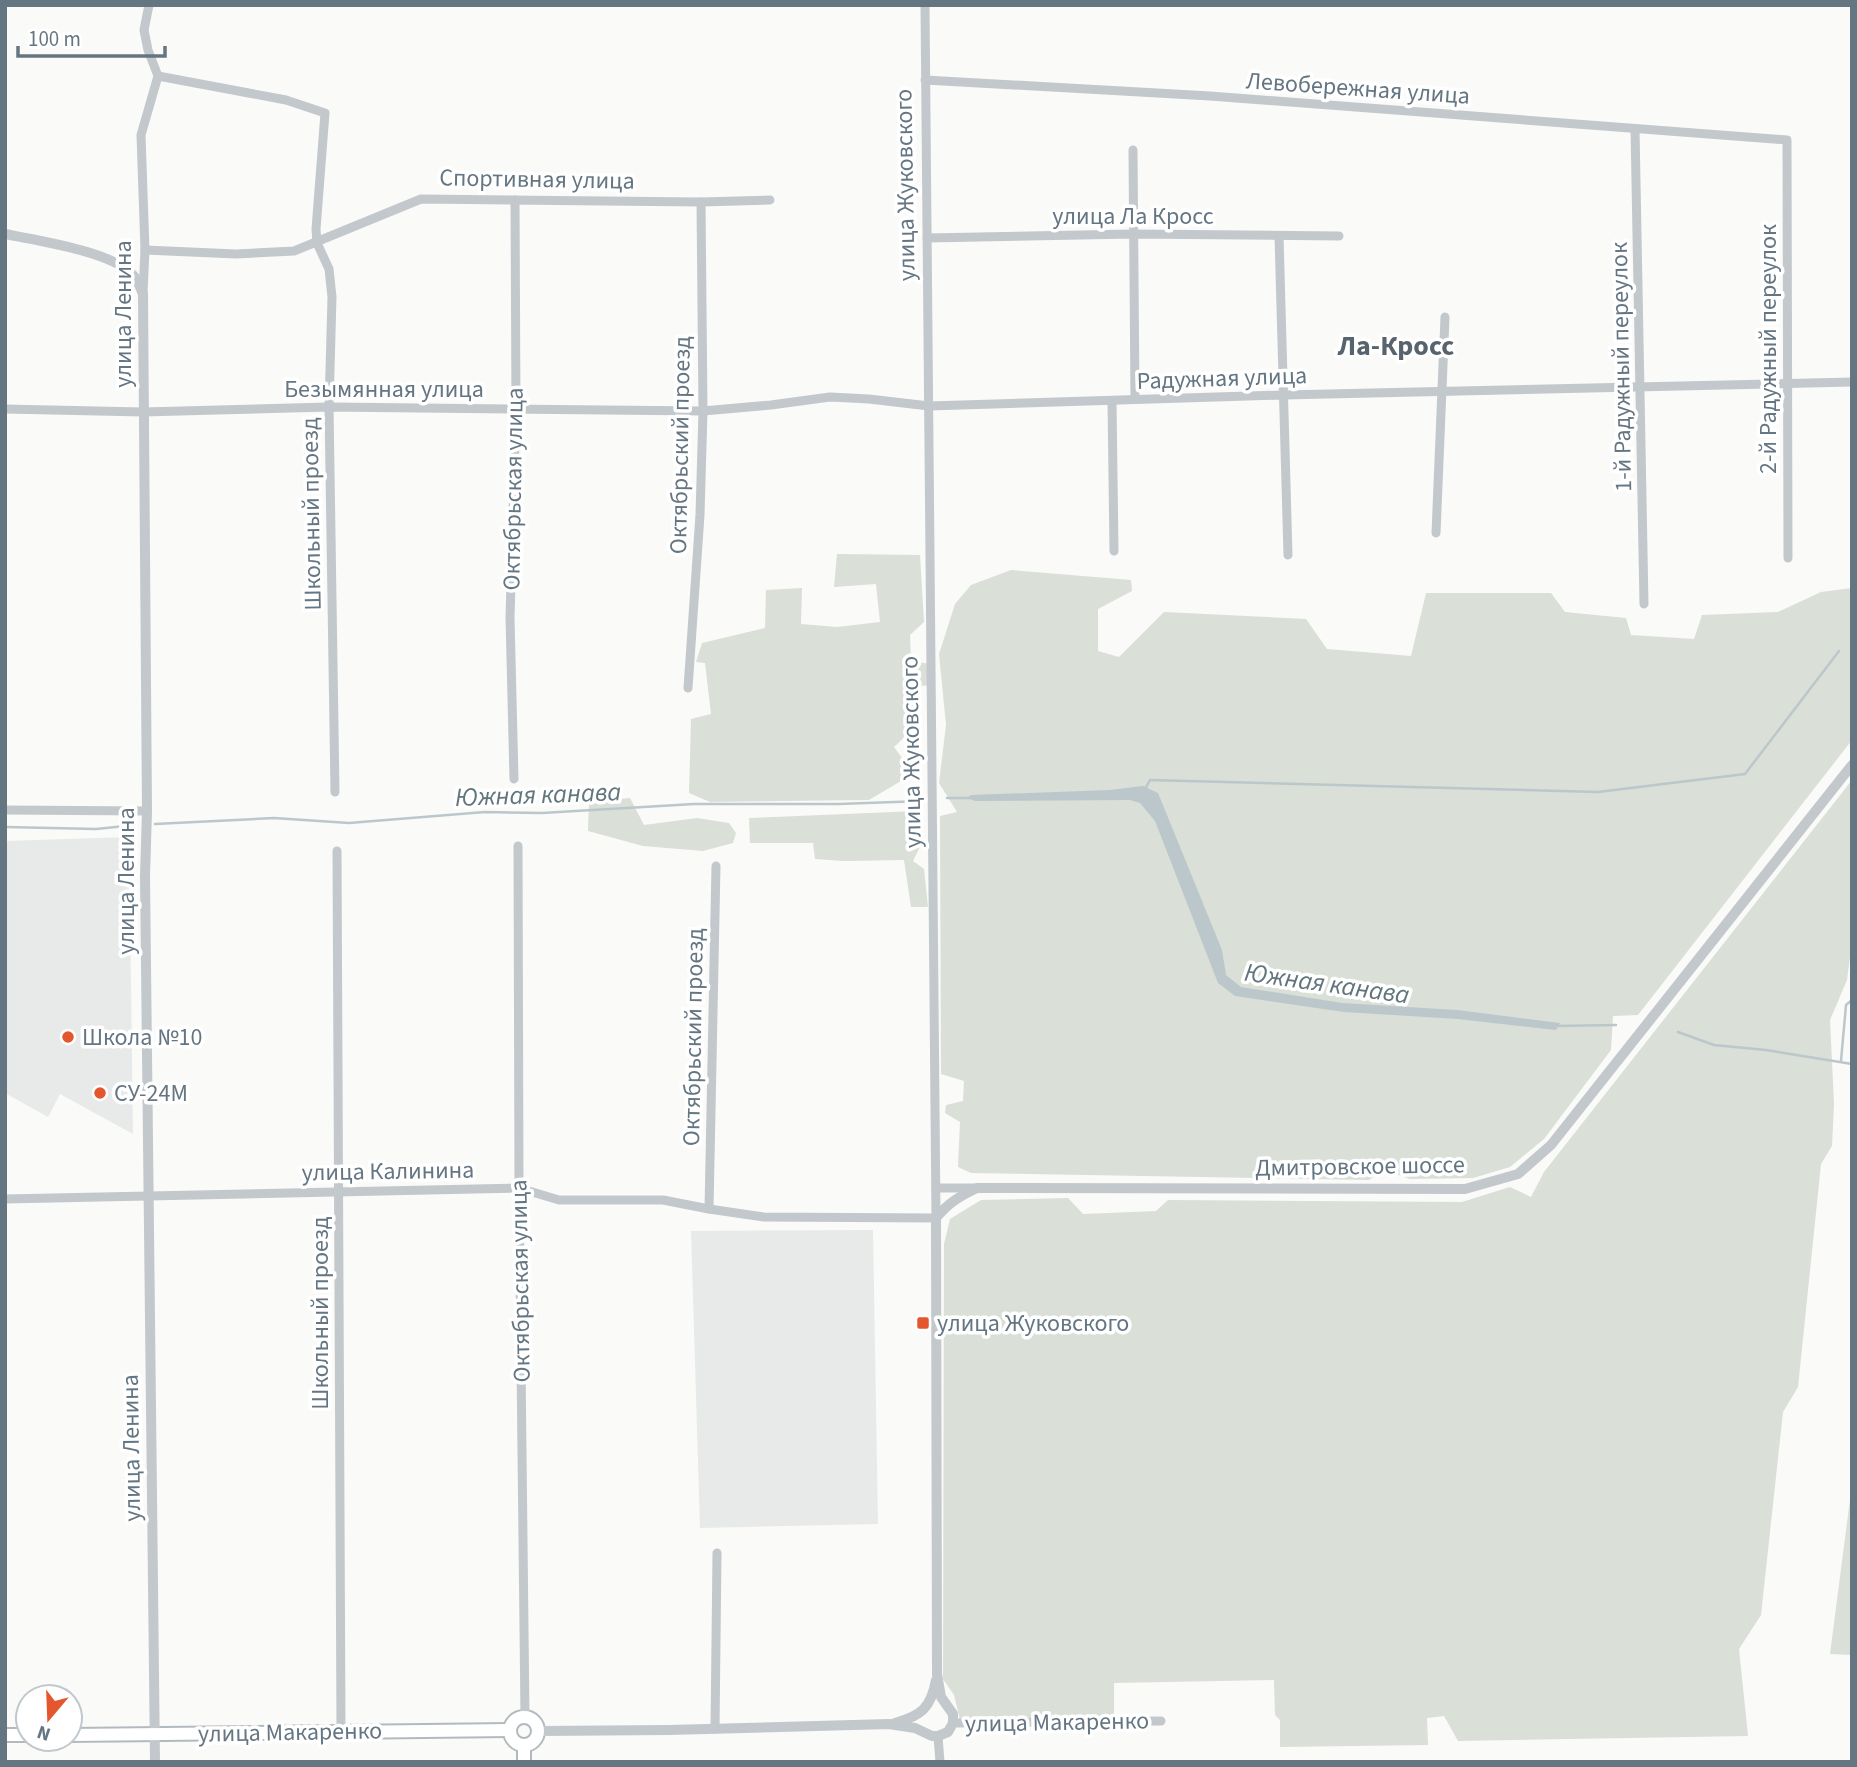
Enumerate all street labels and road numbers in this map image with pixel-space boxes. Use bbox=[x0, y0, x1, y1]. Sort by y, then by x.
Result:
street label: Левобережная улица bbox=[1245, 63, 1471, 114]
street label: улица Жуковского bbox=[886, 89, 925, 281]
street label: Спортивная улица bbox=[439, 160, 635, 199]
street label: улица Ла Кросс bbox=[1052, 199, 1214, 234]
street label: 2-й Радужный переулок bbox=[1751, 224, 1786, 474]
street label: улица Ленина bbox=[106, 240, 141, 388]
street label: 1-й Радужный переулок bbox=[1602, 242, 1641, 492]
street label: Октябрьский проезд bbox=[661, 335, 700, 554]
street label: Радужная улица bbox=[1136, 358, 1308, 399]
street label: Безымянная улица bbox=[284, 372, 484, 407]
street label: Октябрьская улица bbox=[494, 387, 533, 591]
street label: Школьный проезд bbox=[292, 417, 331, 611]
street label: улица Жуковского bbox=[892, 656, 931, 848]
street label: улица Ленина bbox=[109, 807, 144, 955]
street label: Октябрьский проезд bbox=[674, 927, 713, 1146]
street label: Дмитровское шоссе bbox=[1255, 1147, 1465, 1186]
street label: улица Калинина bbox=[301, 1152, 475, 1191]
street label: Октябрьская улица bbox=[501, 1179, 540, 1383]
street label: Школьный проезд bbox=[303, 1216, 338, 1410]
street label: улица Ленина bbox=[113, 1374, 150, 1522]
street label: улица Макаренко bbox=[965, 1703, 1149, 1742]
street label: улица Макаренко bbox=[198, 1713, 382, 1752]

